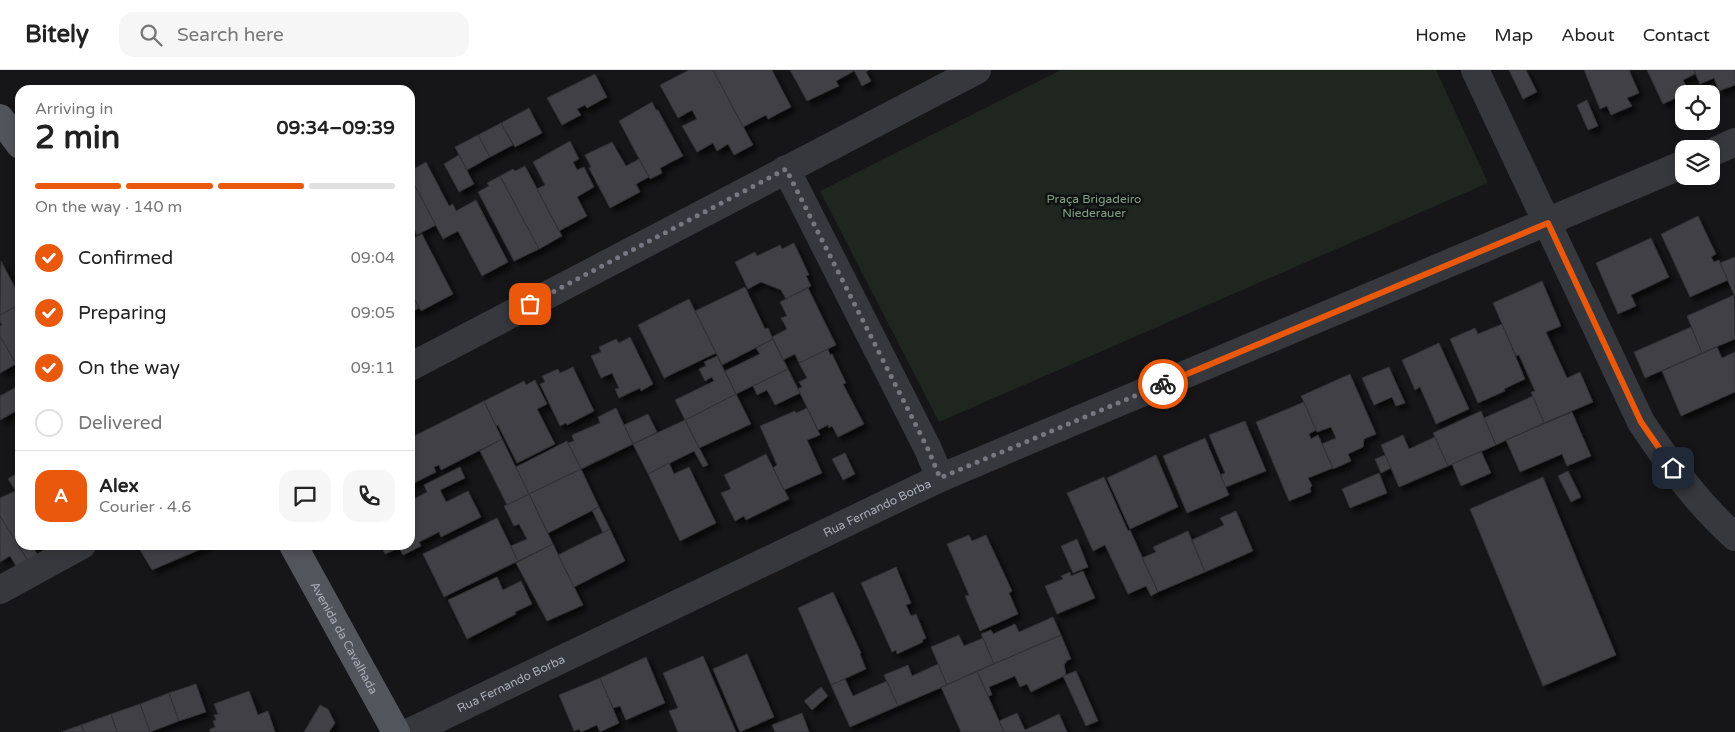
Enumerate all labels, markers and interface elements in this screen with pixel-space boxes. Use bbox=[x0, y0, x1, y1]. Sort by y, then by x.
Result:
search box bbox=[119, 12, 469, 57]
text: Bitely bbox=[25, 20, 89, 49]
icon: search bbox=[137, 21, 165, 49]
text: Search here bbox=[177, 24, 284, 46]
text: Home bbox=[1415, 24, 1466, 46]
text: Map bbox=[1494, 24, 1533, 46]
text: About bbox=[1561, 24, 1615, 46]
text: Contact bbox=[1643, 24, 1710, 46]
map controls bbox=[1675, 85, 1720, 185]
button: locate bbox=[1675, 85, 1720, 130]
text: Arriving in bbox=[35, 99, 113, 119]
text: 09:34–09:39 bbox=[276, 117, 395, 139]
text: 2 min bbox=[35, 119, 120, 157]
button: layers bbox=[1675, 140, 1720, 185]
park label: Praça Brigadeiro Niederauer bbox=[1047, 192, 1141, 220]
text: On the way · 140 m bbox=[35, 197, 182, 217]
icon: check bbox=[35, 244, 63, 272]
text: Confirmed bbox=[78, 247, 173, 269]
text: 09:04 bbox=[351, 248, 395, 268]
pin bbox=[509, 283, 551, 325]
icon: bag bbox=[516, 290, 544, 318]
icon: check bbox=[35, 299, 63, 327]
text: Preparing bbox=[78, 302, 167, 324]
text: 09:05 bbox=[351, 303, 395, 323]
icon: check bbox=[35, 354, 63, 382]
text: On the way bbox=[78, 357, 180, 379]
text: 09:11 bbox=[351, 358, 395, 378]
courier bbox=[1138, 359, 1188, 409]
icon: bike bbox=[1149, 370, 1177, 398]
text: Delivered bbox=[78, 412, 163, 434]
pin bbox=[1652, 447, 1694, 489]
icon: home bbox=[1659, 454, 1687, 482]
button: chat bbox=[279, 470, 331, 522]
button: phone bbox=[343, 470, 395, 522]
text: Alex bbox=[99, 475, 139, 497]
street label: Rua Fernando Borba bbox=[821, 476, 933, 540]
text: A bbox=[54, 485, 68, 507]
text: Courier · 4.6 bbox=[99, 497, 191, 517]
street label: Avenida da Cavalhada bbox=[308, 579, 381, 697]
street label: Rua Fernando Borba bbox=[455, 652, 567, 715]

